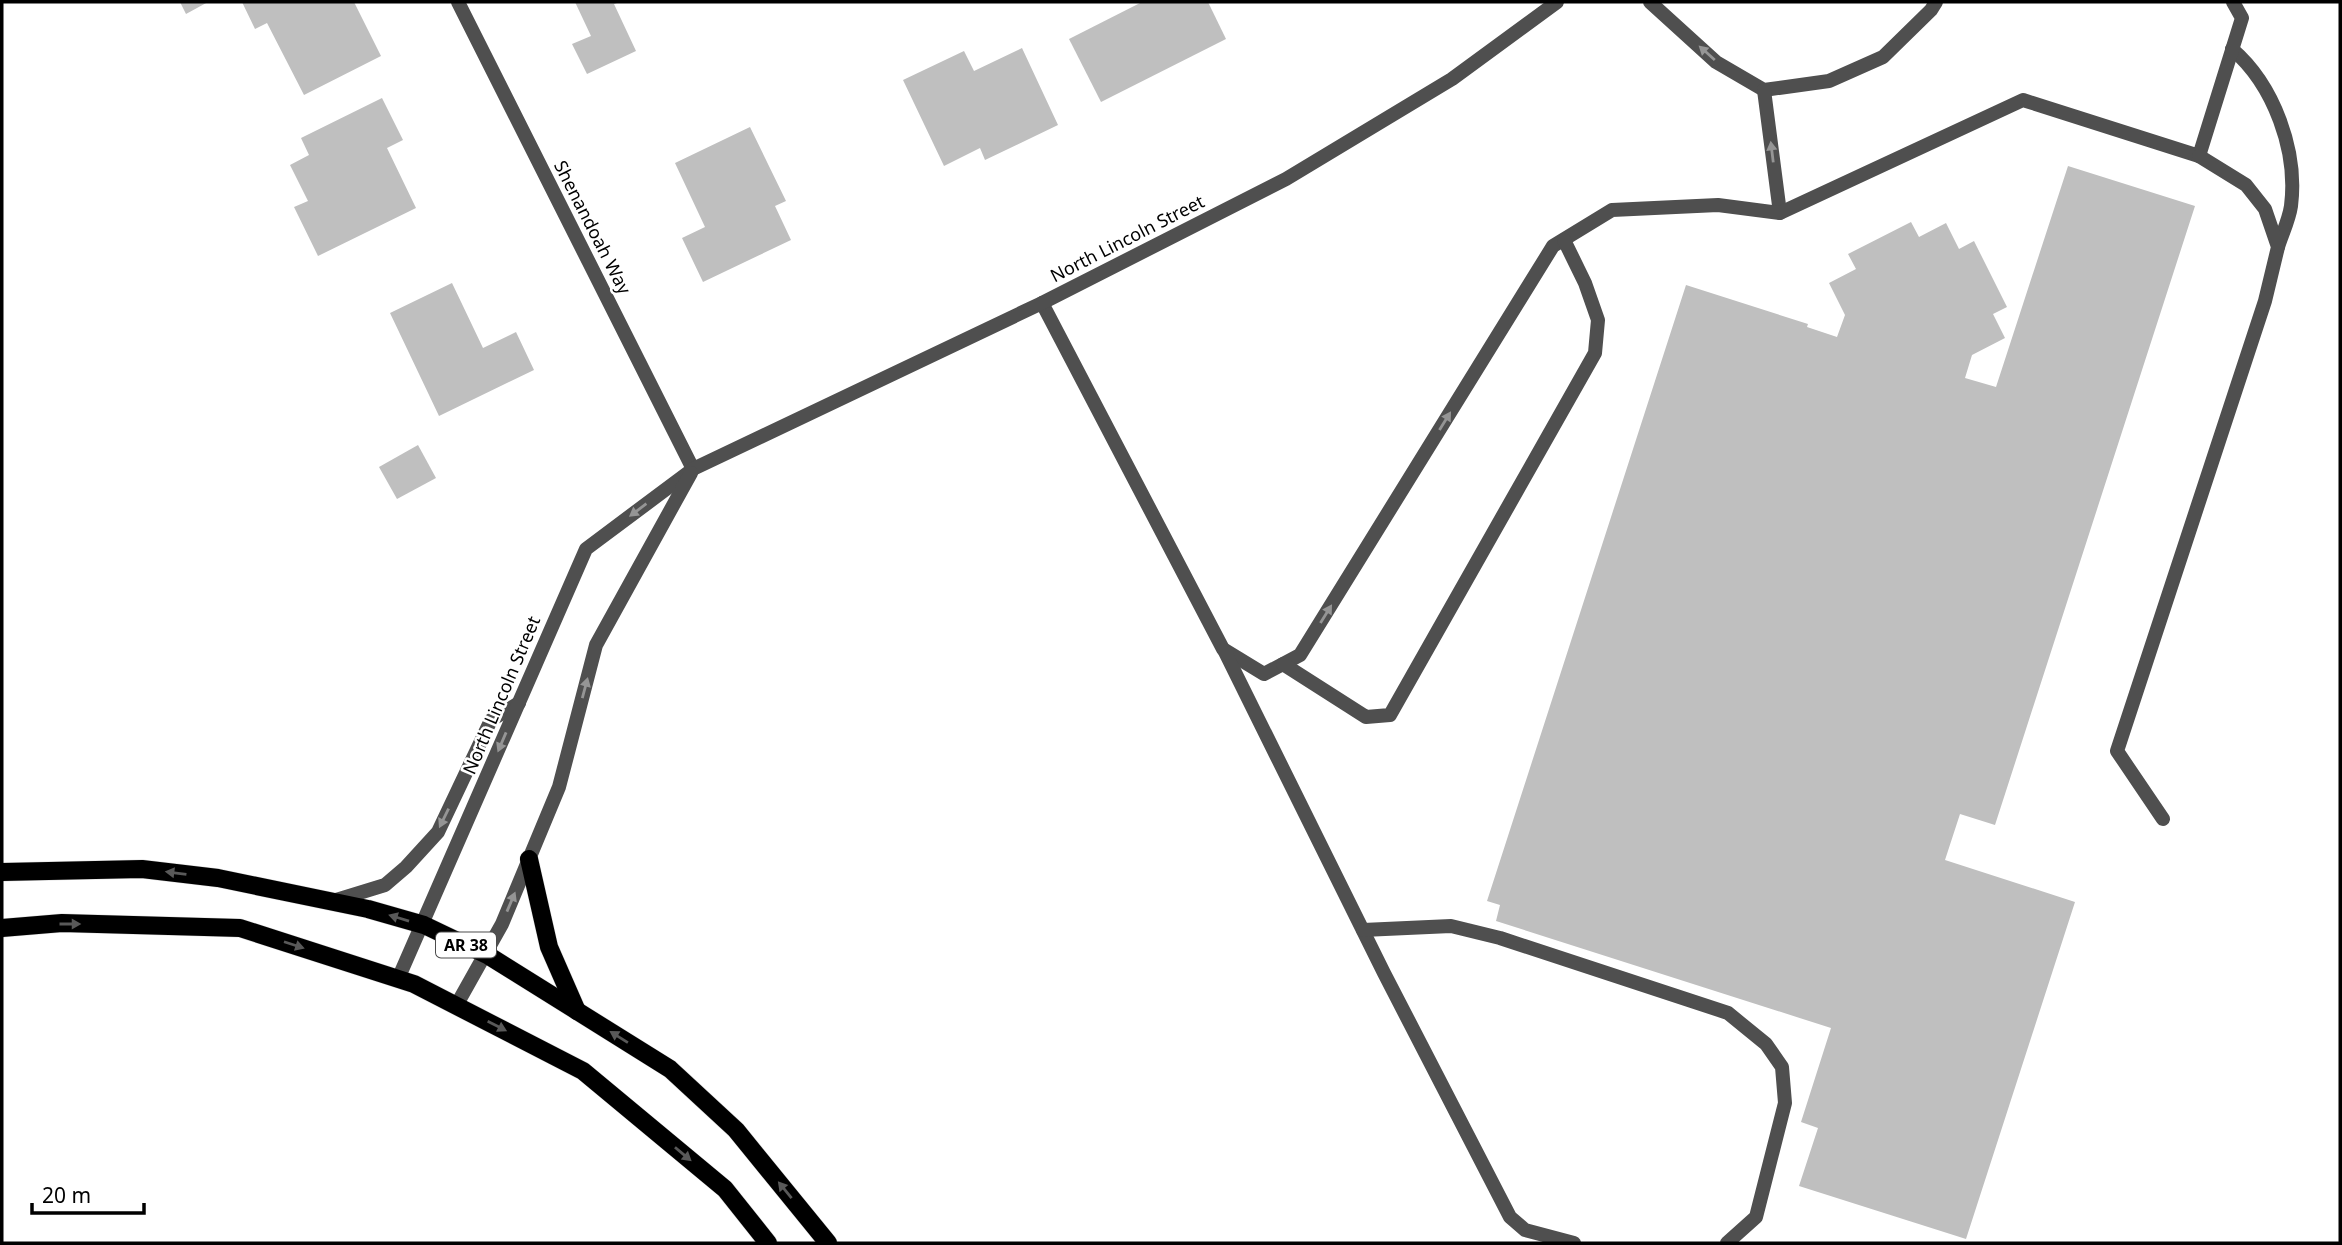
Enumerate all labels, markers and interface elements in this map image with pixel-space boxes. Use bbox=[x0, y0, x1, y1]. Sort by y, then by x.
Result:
one-way arrow bbox=[1698, 45, 1716, 61]
one-way arrow bbox=[1767, 141, 1778, 163]
street label: Shenandoah Way bbox=[549, 156, 637, 299]
street label: North Lincoln Street bbox=[1046, 189, 1209, 287]
one-way arrow bbox=[1439, 411, 1452, 430]
one-way arrow bbox=[630, 502, 648, 517]
one-way arrow bbox=[1319, 605, 1332, 624]
street label: North Lincoln Street bbox=[457, 612, 545, 778]
one-way arrow bbox=[580, 676, 591, 698]
one-way arrow bbox=[496, 732, 507, 753]
one-way arrow bbox=[438, 808, 449, 829]
one-way arrow bbox=[165, 867, 187, 878]
one-way arrow bbox=[506, 892, 517, 913]
one-way arrow bbox=[388, 912, 409, 922]
one-way arrow bbox=[59, 918, 81, 929]
road number: AR 38 bbox=[436, 932, 496, 958]
one-way arrow bbox=[284, 941, 305, 951]
one-way arrow bbox=[487, 1020, 507, 1032]
one-way arrow bbox=[610, 1031, 629, 1044]
one-way arrow bbox=[675, 1146, 692, 1161]
scale bar bbox=[32, 1172, 144, 1216]
text: 20 m bbox=[42, 1181, 91, 1209]
one-way arrow bbox=[778, 1182, 793, 1199]

